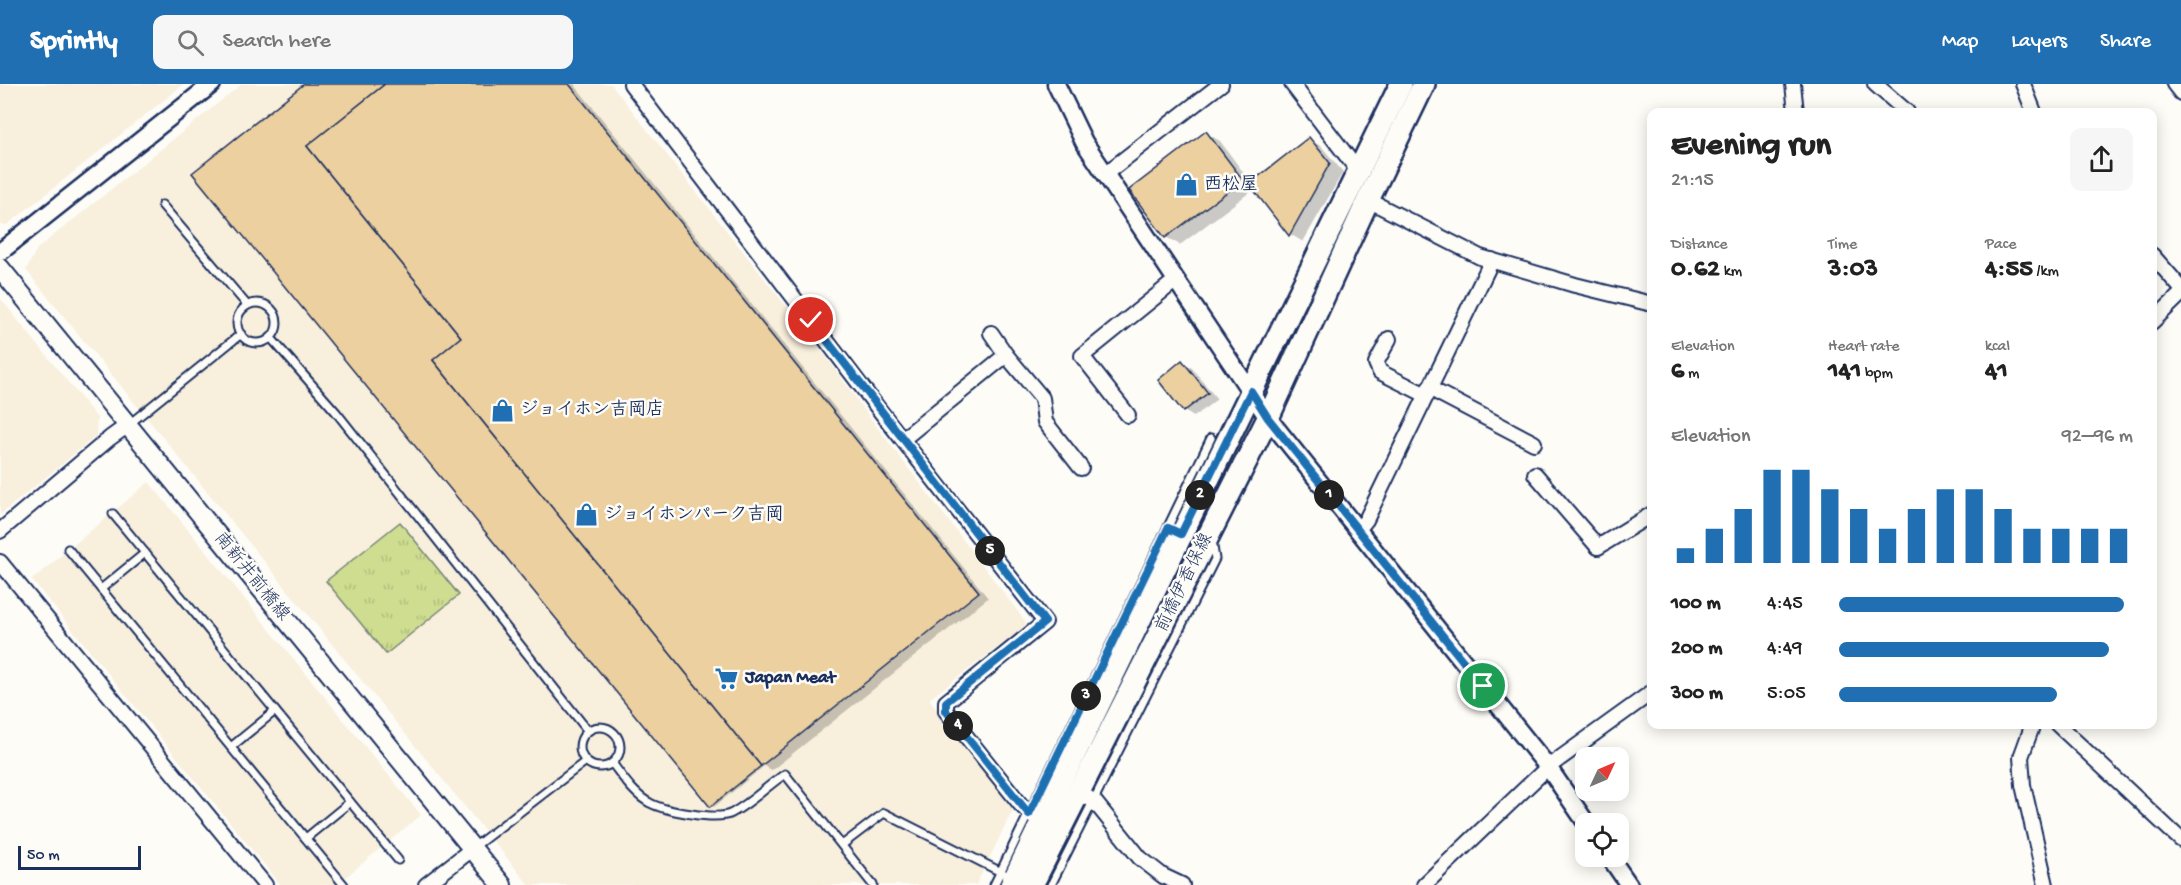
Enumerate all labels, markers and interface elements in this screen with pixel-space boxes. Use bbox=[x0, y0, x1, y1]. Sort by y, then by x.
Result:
search box bbox=[153, 15, 573, 69]
text: Sprintly bbox=[30, 26, 117, 59]
icon: search bbox=[174, 26, 207, 59]
text: Search here bbox=[222, 29, 331, 55]
text: Map bbox=[1942, 30, 1978, 55]
text: Layers bbox=[2011, 30, 2067, 55]
text: Share bbox=[2100, 30, 2151, 55]
text: Evening run bbox=[1671, 128, 1831, 166]
button: share bbox=[2070, 128, 2133, 191]
text: 21:15 bbox=[1671, 170, 1714, 193]
shop icon: 西松屋 bbox=[1173, 172, 1199, 198]
place label: 西松屋 bbox=[1204, 174, 1258, 196]
text: Distance bbox=[1671, 236, 1728, 255]
text: Time bbox=[1828, 236, 1857, 255]
text: Pace bbox=[1985, 236, 2016, 255]
text: 0.62 bbox=[1671, 255, 1720, 286]
text: 3:03 bbox=[1828, 255, 1878, 286]
text: 4:55 bbox=[1985, 255, 2033, 286]
text: km bbox=[1720, 263, 1742, 282]
text: /km bbox=[2033, 263, 2059, 282]
pin bbox=[785, 294, 836, 345]
icon: check bbox=[794, 303, 827, 336]
text: Elevation bbox=[1671, 338, 1735, 357]
text: Heart rate bbox=[1828, 338, 1900, 357]
text: kcal bbox=[1985, 338, 2010, 357]
text: 6 bbox=[1671, 357, 1684, 388]
text: 141 bbox=[1828, 357, 1861, 388]
text: 41 bbox=[1985, 357, 2008, 388]
text: m bbox=[1684, 365, 1699, 384]
text: bpm bbox=[1861, 365, 1893, 384]
shop icon: ジョイホン吉岡店 bbox=[489, 397, 515, 423]
place label: ジョイホン吉岡店 bbox=[520, 399, 664, 421]
text: Elevation bbox=[1671, 426, 1751, 449]
text: 92–96 m bbox=[2062, 426, 2133, 449]
pin: 2 bbox=[1185, 480, 1215, 510]
pin: 1 bbox=[1314, 480, 1344, 510]
text: 2 bbox=[1196, 485, 1204, 504]
text: 1 bbox=[1326, 485, 1332, 504]
shop icon: ジョイホンパーク吉岡 bbox=[573, 502, 599, 528]
place label: ジョイホンパーク吉岡 bbox=[604, 504, 783, 526]
street label: 南新井前橋線 bbox=[209, 528, 294, 626]
street label: 前橋伊香保線 bbox=[1151, 529, 1218, 636]
pin: 5 bbox=[975, 536, 1005, 566]
text: 5 bbox=[986, 541, 994, 560]
text: 100 m bbox=[1671, 593, 1721, 616]
text: 4:45 bbox=[1767, 593, 1803, 616]
text: 200 m bbox=[1671, 638, 1722, 661]
text: 4:49 bbox=[1767, 638, 1802, 661]
pin bbox=[1457, 660, 1508, 711]
supermarket icon: Japan Meat bbox=[714, 665, 740, 691]
place label: Japan Meat bbox=[744, 668, 837, 689]
icon: arrive bbox=[1466, 669, 1499, 702]
pin: 3 bbox=[1071, 681, 1101, 711]
text: 300 m bbox=[1671, 683, 1723, 706]
text: 5:05 bbox=[1767, 683, 1806, 706]
text: 3 bbox=[1082, 686, 1090, 705]
pin: 4 bbox=[943, 711, 973, 741]
text: 4 bbox=[954, 716, 962, 735]
north arrow bbox=[1575, 747, 1629, 801]
map controls bbox=[1575, 747, 1629, 867]
button: locate bbox=[1575, 813, 1629, 867]
scale bar bbox=[18, 843, 141, 870]
text: 50 m bbox=[27, 847, 60, 866]

